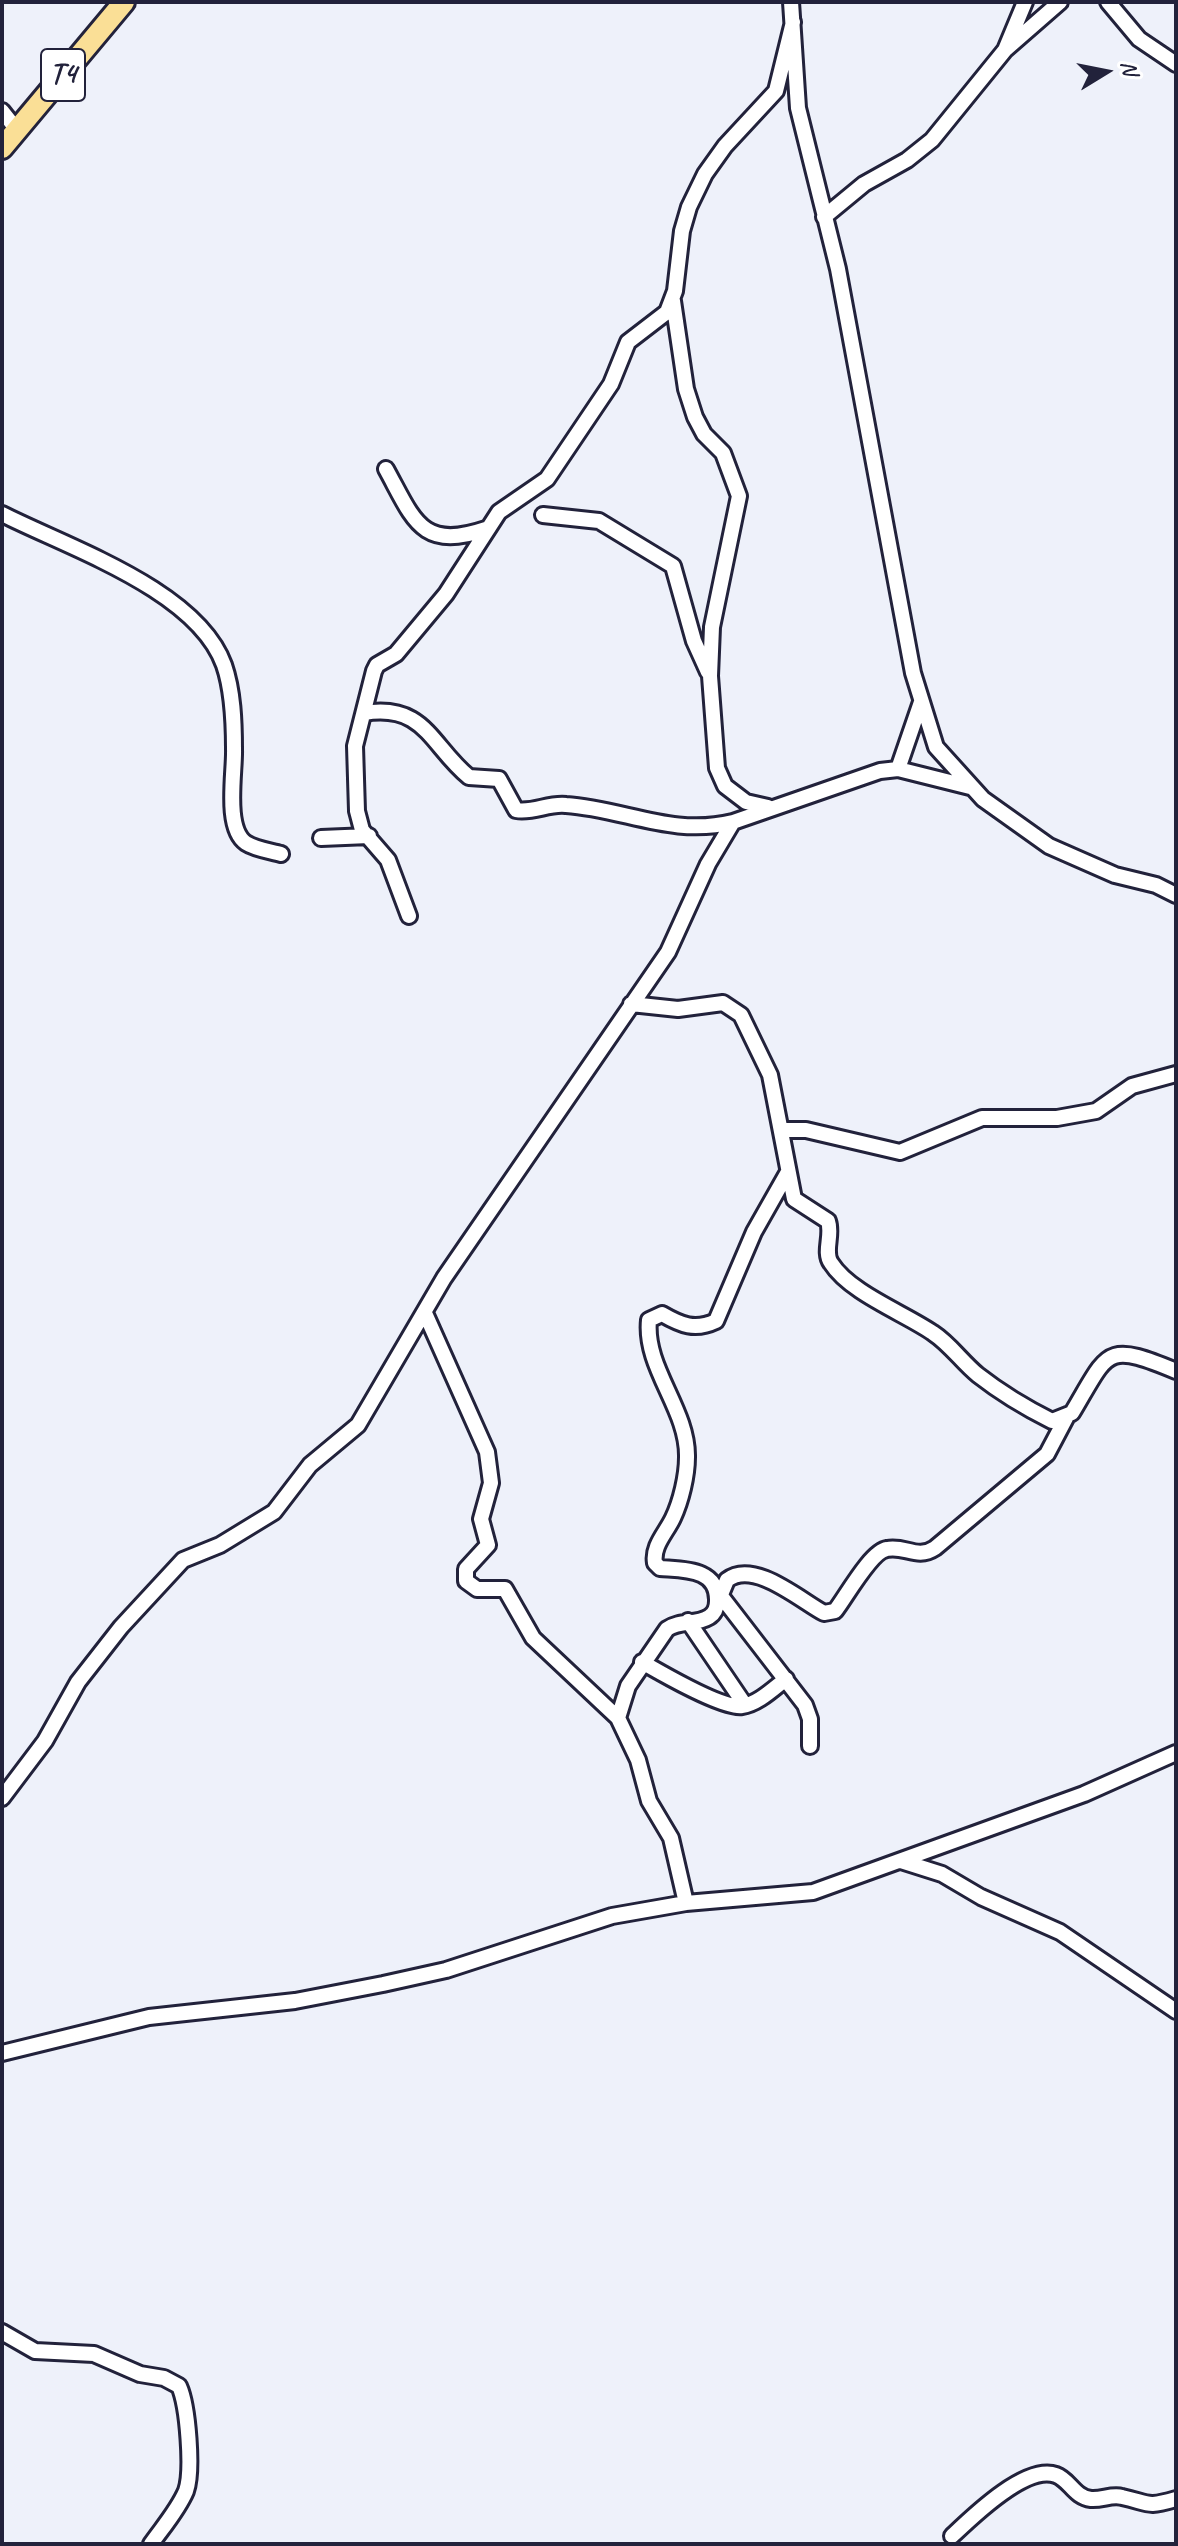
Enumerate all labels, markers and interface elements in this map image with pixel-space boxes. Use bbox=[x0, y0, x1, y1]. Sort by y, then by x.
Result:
north arrow bbox=[1066, 32, 1146, 112]
road number: T4 bbox=[41, 49, 85, 101]
text: N bbox=[1115, 59, 1145, 77]

